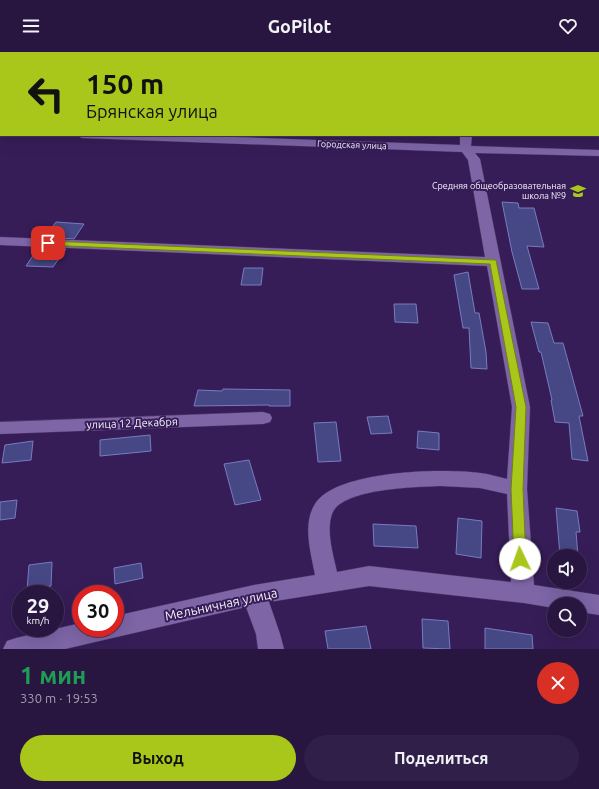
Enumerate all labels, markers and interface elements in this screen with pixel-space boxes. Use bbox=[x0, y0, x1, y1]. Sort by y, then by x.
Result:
icon: menu bbox=[20, 15, 42, 37]
icon: heart bbox=[557, 15, 579, 37]
text: GoPilot bbox=[268, 16, 331, 36]
icon: left bbox=[20, 68, 72, 120]
text: 150 m bbox=[86, 68, 164, 99]
text: Брянская улица bbox=[86, 101, 218, 121]
street label: Городская улица bbox=[317, 139, 387, 151]
place label: Средняя общеобразовательная школа №9 bbox=[432, 181, 566, 201]
school or university icon: Средняя общеобразовательная школа №9 bbox=[569, 182, 587, 200]
pin bbox=[31, 226, 65, 260]
icon: arrive bbox=[37, 232, 59, 254]
street label: улица 12 Декабря bbox=[86, 415, 178, 431]
position arrow bbox=[499, 538, 541, 580]
map controls bbox=[547, 549, 587, 637]
button: sound bbox=[547, 549, 587, 589]
speed limit sign: 30 bbox=[72, 585, 124, 637]
street label: Мельничная улица bbox=[163, 585, 279, 623]
text: 29 bbox=[27, 594, 49, 617]
button: search bbox=[547, 597, 587, 637]
text: km/h bbox=[26, 615, 50, 626]
text: 1 мин bbox=[20, 662, 86, 689]
button: close bbox=[537, 662, 579, 704]
text: 330 m · 19:53 bbox=[20, 691, 98, 705]
button: Выход bbox=[20, 735, 296, 781]
button: Поделиться bbox=[304, 735, 579, 781]

